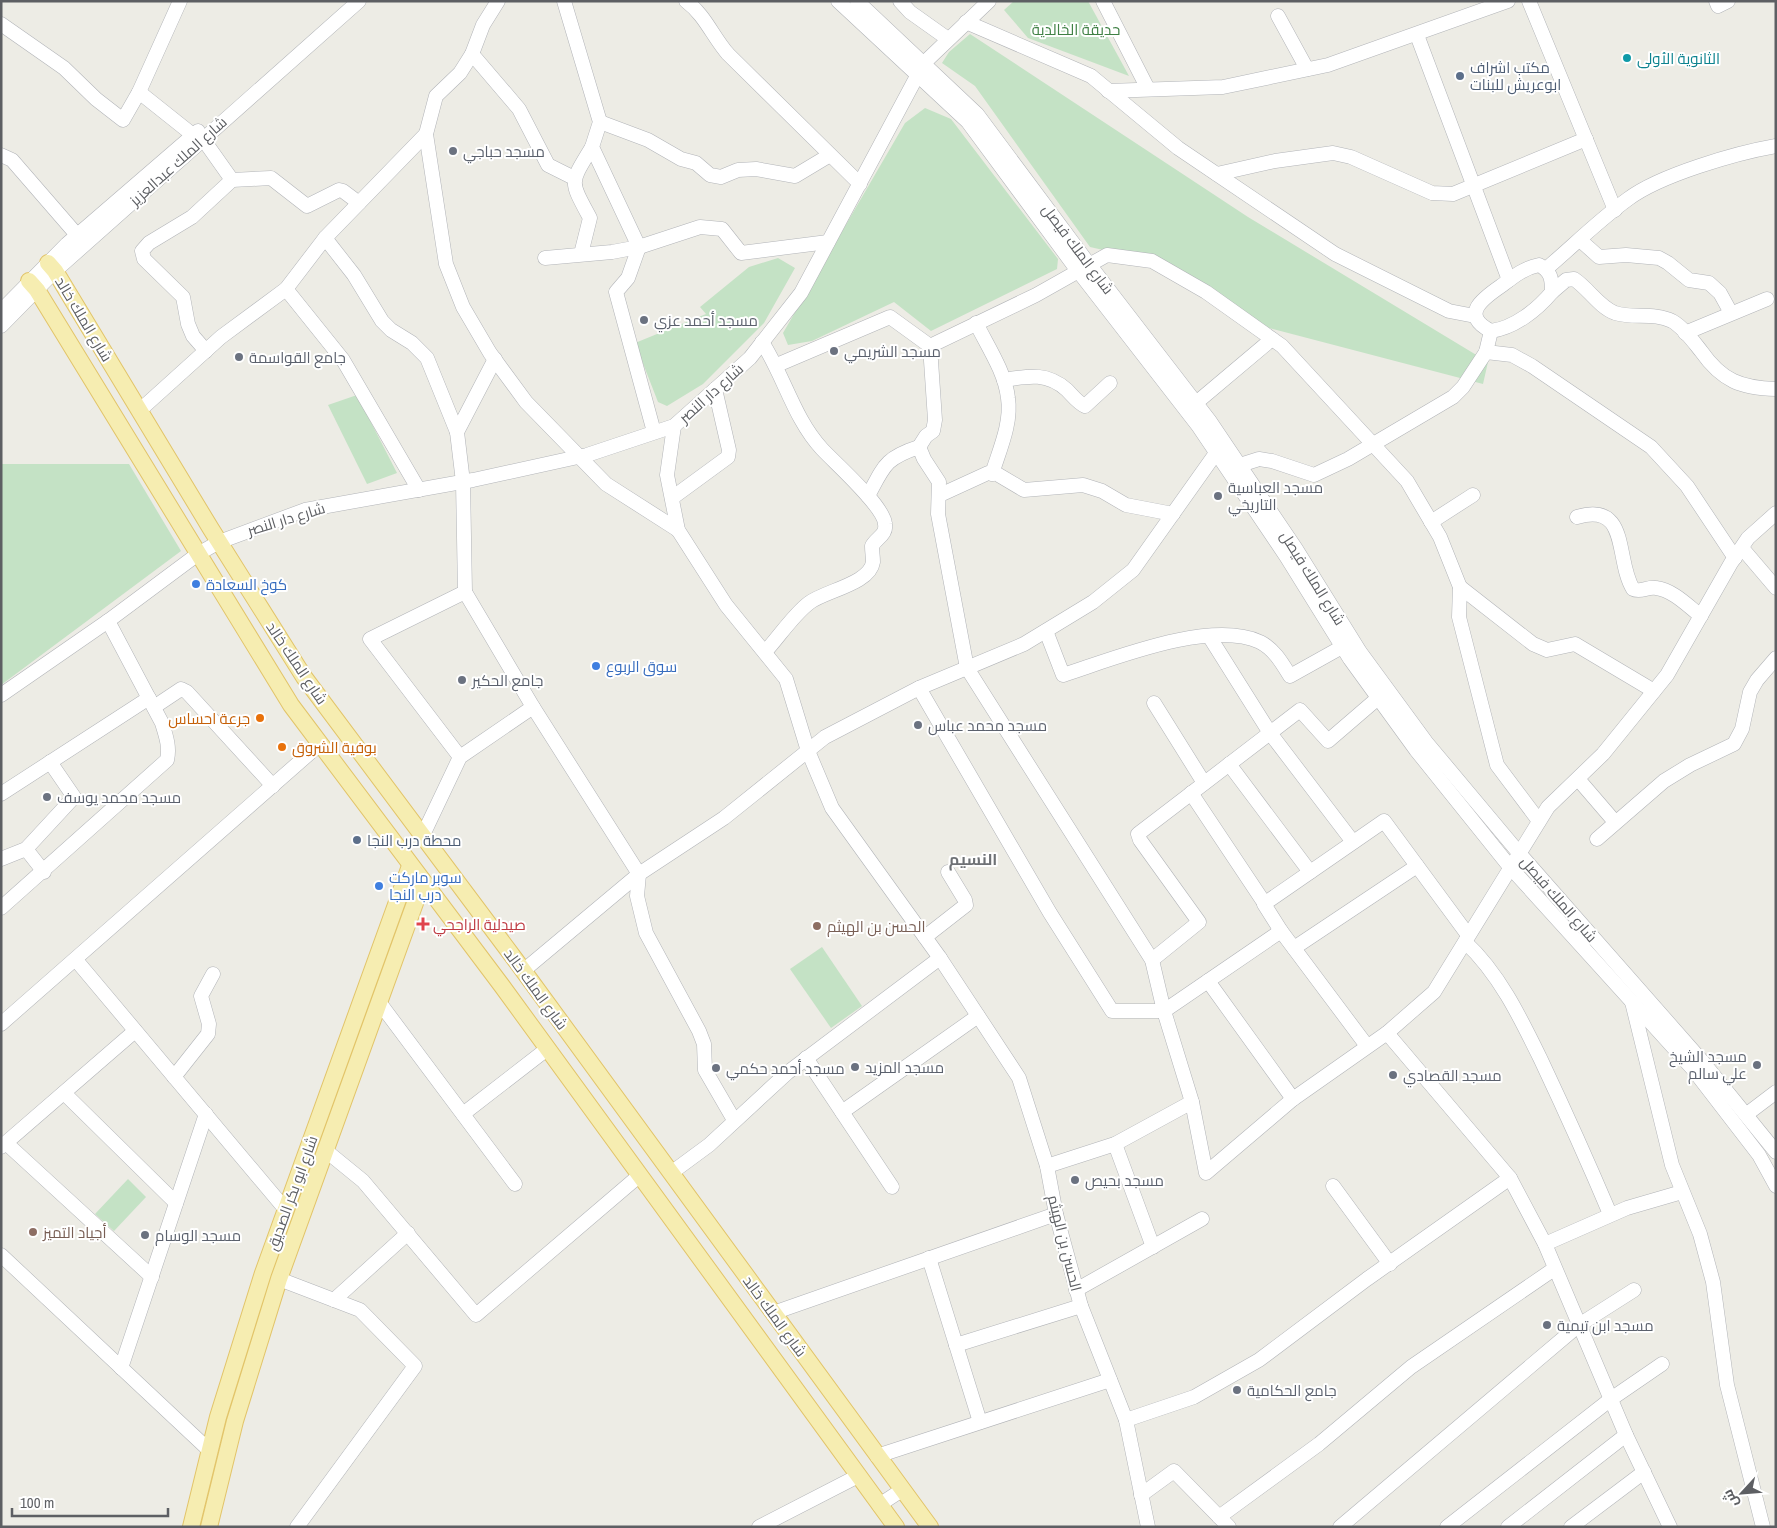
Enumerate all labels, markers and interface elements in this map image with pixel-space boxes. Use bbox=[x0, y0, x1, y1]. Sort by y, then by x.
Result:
park label: حديقة الخالدية bbox=[1032, 19, 1120, 40]
place label: الثانوية الأولى bbox=[1637, 48, 1720, 69]
marker: الثانوية الأولى bbox=[1621, 52, 1633, 64]
place label: مكتب اشراف ابوعريش للبنات bbox=[1470, 57, 1561, 95]
marker: مكتب اشراف ابوعريش للبنات bbox=[1454, 70, 1466, 82]
street label: شارع الملك عبدالعزيز bbox=[124, 112, 232, 212]
place label: مسجد حباجي bbox=[463, 141, 545, 164]
marker: مسجد حباجي bbox=[447, 145, 459, 157]
street label: شارع الملك فيصل bbox=[1036, 200, 1119, 299]
street label: شارع الملك خالد bbox=[49, 272, 118, 366]
place label: مسجد أحمد عزي bbox=[654, 310, 758, 333]
marker: مسجد أحمد عزي bbox=[638, 314, 650, 326]
place label: مسجد الشريمي bbox=[844, 341, 941, 364]
marker: مسجد الشريمي bbox=[828, 345, 840, 357]
place label: جامع القواسمة bbox=[249, 347, 346, 369]
marker: جامع القواسمة bbox=[233, 351, 245, 363]
street label: شارع دار النصر bbox=[673, 358, 749, 429]
place label: مسجد العباسية التاريخي bbox=[1228, 477, 1323, 517]
marker: مسجد العباسية التاريخي bbox=[1212, 490, 1224, 502]
street label: شارع دار النصر bbox=[243, 497, 328, 542]
street label: شارع الملك فيصل bbox=[1275, 527, 1350, 630]
place label: كوخ السعادة bbox=[206, 574, 287, 596]
marker: كوخ السعادة bbox=[190, 578, 202, 590]
street label: شارع الملك خالد bbox=[261, 617, 333, 709]
place label: سوق الربوع bbox=[606, 656, 677, 678]
marker: سوق الربوع bbox=[590, 660, 602, 672]
place label: جامع الحكير bbox=[471, 670, 543, 692]
marker: جامع الحكير bbox=[456, 674, 468, 686]
place label: جرعة احساس bbox=[168, 708, 250, 729]
marker: جرعة احساس bbox=[254, 712, 266, 724]
place label: مسجد محمد عباس bbox=[928, 715, 1047, 736]
marker: مسجد محمد عباس bbox=[912, 719, 924, 731]
place label: بوفية الشروق bbox=[292, 737, 377, 758]
marker: بوفية الشروق bbox=[276, 741, 288, 753]
place label: مسجد محمد يوسف bbox=[57, 787, 181, 808]
marker: مسجد محمد يوسف bbox=[41, 791, 53, 803]
place label: محطة درب النجا bbox=[367, 830, 462, 851]
marker: محطة درب النجا bbox=[351, 834, 363, 846]
district label: النسيم bbox=[949, 848, 997, 871]
street label: شارع الملك فيصل bbox=[1515, 851, 1602, 947]
place label: سوبر ماركت درب النجا bbox=[389, 867, 462, 905]
marker: سوبر ماركت درب النجا bbox=[373, 880, 385, 892]
place label: صيدلية الراجحي bbox=[433, 914, 526, 937]
place label: الحسن بن الهيثم bbox=[827, 916, 925, 937]
marker: صيدلية الراجحي bbox=[417, 918, 429, 930]
marker: الحسن بن الهيثم bbox=[811, 920, 823, 932]
street label: شارع الملك خالد bbox=[498, 944, 573, 1035]
place label: مسجد الشيخ علي سالم bbox=[1669, 1046, 1747, 1086]
place label: مسجد المزيد bbox=[865, 1057, 944, 1078]
place label: مسجد أحمد حكمي bbox=[726, 1058, 845, 1081]
marker: مسجد الشيخ علي سالم bbox=[1751, 1059, 1763, 1071]
marker: مسجد المزيد bbox=[849, 1061, 861, 1073]
marker: مسجد أحمد حكمي bbox=[710, 1062, 722, 1074]
place label: مسجد القصادي bbox=[1403, 1065, 1502, 1088]
marker: مسجد القصادي bbox=[1387, 1069, 1399, 1081]
street label: شارع ابو بكر الصديق bbox=[261, 1133, 323, 1254]
place label: مسجد بحيص bbox=[1085, 1170, 1164, 1191]
marker: مسجد بحيص bbox=[1069, 1174, 1081, 1186]
street label: الحسن بن الهيثم bbox=[1043, 1193, 1087, 1293]
place label: أجياد التميز bbox=[42, 1222, 106, 1243]
place label: مسجد الوسام bbox=[155, 1225, 241, 1246]
marker: أجياد التميز bbox=[27, 1226, 39, 1238]
marker: مسجد الوسام bbox=[139, 1229, 151, 1241]
street label: شارع الملك خالد bbox=[737, 1271, 812, 1362]
place label: مسجد ابن تيمية bbox=[1557, 1315, 1654, 1336]
marker: مسجد ابن تيمية bbox=[1541, 1319, 1553, 1331]
place label: جامع الحكامية bbox=[1247, 1380, 1336, 1402]
marker: جامع الحكامية bbox=[1231, 1384, 1243, 1396]
north arrow bbox=[1717, 1468, 1767, 1518]
scale bar bbox=[12, 1486, 169, 1518]
text: ش bbox=[1718, 1487, 1742, 1511]
text: 100 m bbox=[20, 1492, 54, 1513]

